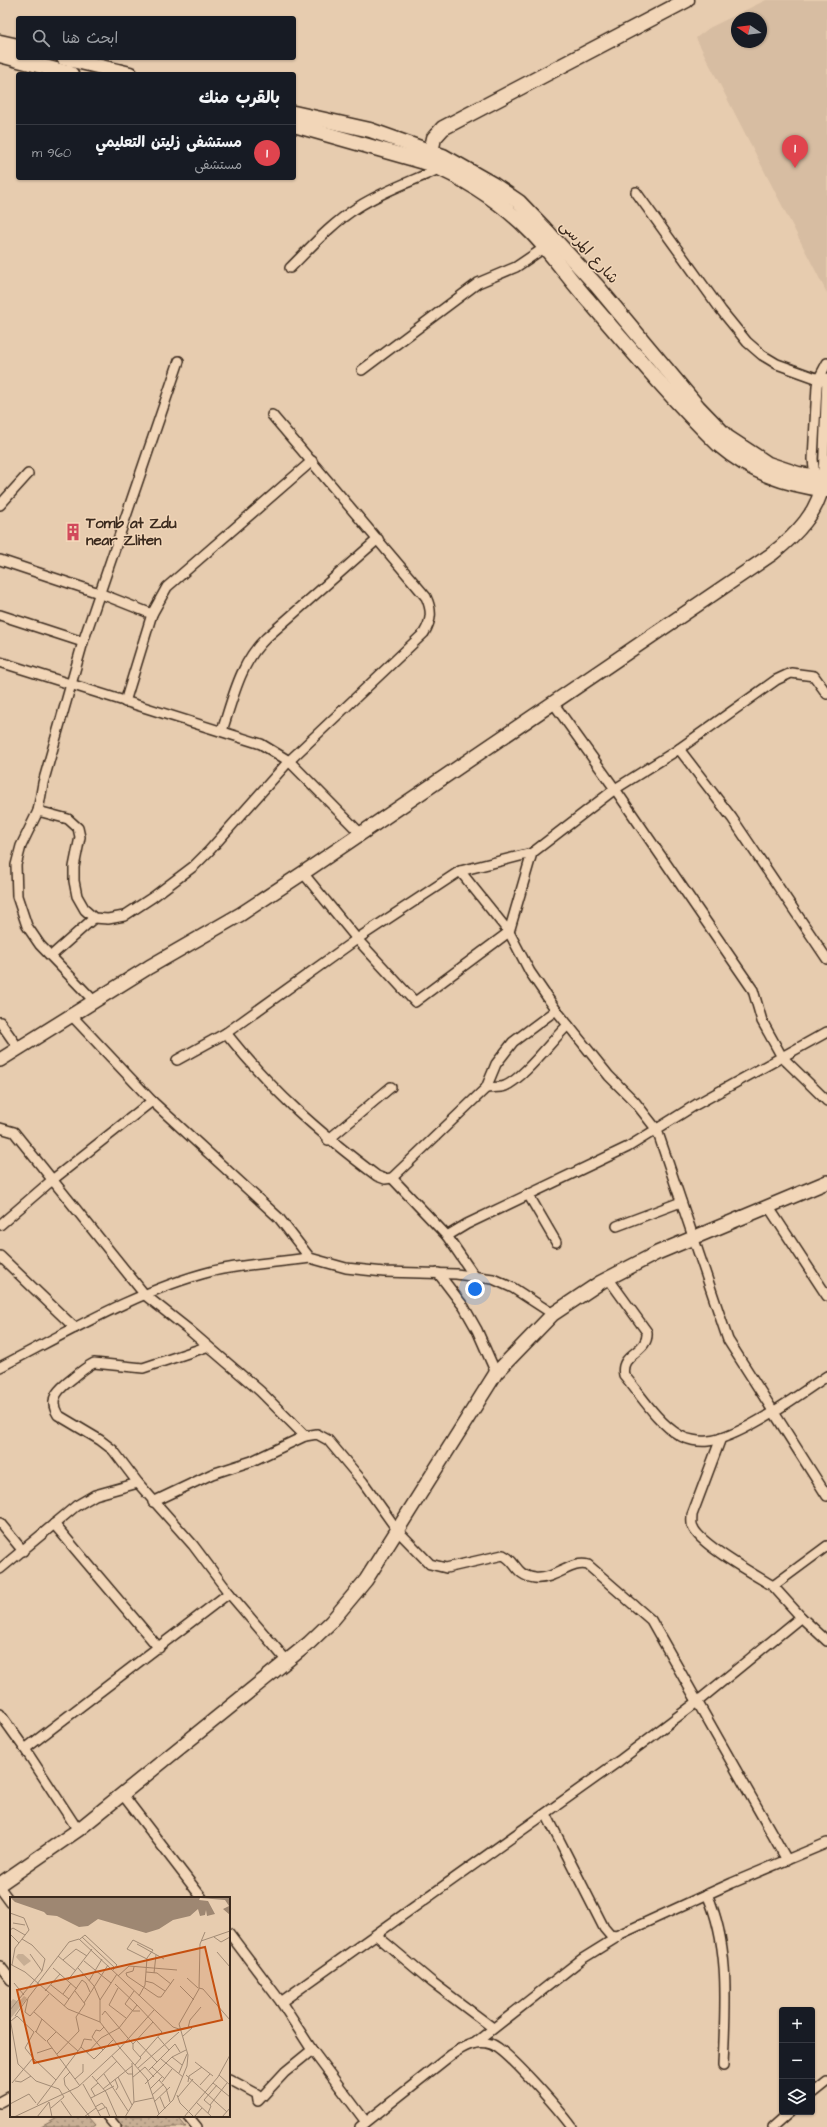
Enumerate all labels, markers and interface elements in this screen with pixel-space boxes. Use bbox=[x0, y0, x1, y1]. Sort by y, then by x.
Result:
north arrow bbox=[731, 12, 767, 48]
search box bbox=[16, 16, 296, 60]
icon: search bbox=[30, 27, 52, 49]
text: ابحث هنا bbox=[62, 28, 118, 49]
text: بالقرب منك bbox=[199, 86, 280, 110]
text: مستشفى زليتن التعليمي bbox=[96, 132, 242, 153]
pin: 1 bbox=[782, 135, 808, 168]
text: 960 m bbox=[32, 144, 71, 162]
text: 1 bbox=[266, 144, 268, 162]
text: مستشفى bbox=[194, 156, 242, 174]
street label: شارع المرسى bbox=[555, 216, 623, 288]
place label: Tomb at Zdu near Zliten bbox=[85, 513, 177, 551]
building icon: Tomb at Zdu near Zliten bbox=[63, 522, 83, 542]
your location bbox=[465, 1279, 485, 1299]
inset map bbox=[10, 1897, 230, 2117]
map controls bbox=[779, 2007, 815, 2115]
button: + bbox=[779, 2007, 815, 2043]
button: − bbox=[779, 2043, 815, 2079]
button: layers bbox=[779, 2079, 815, 2115]

